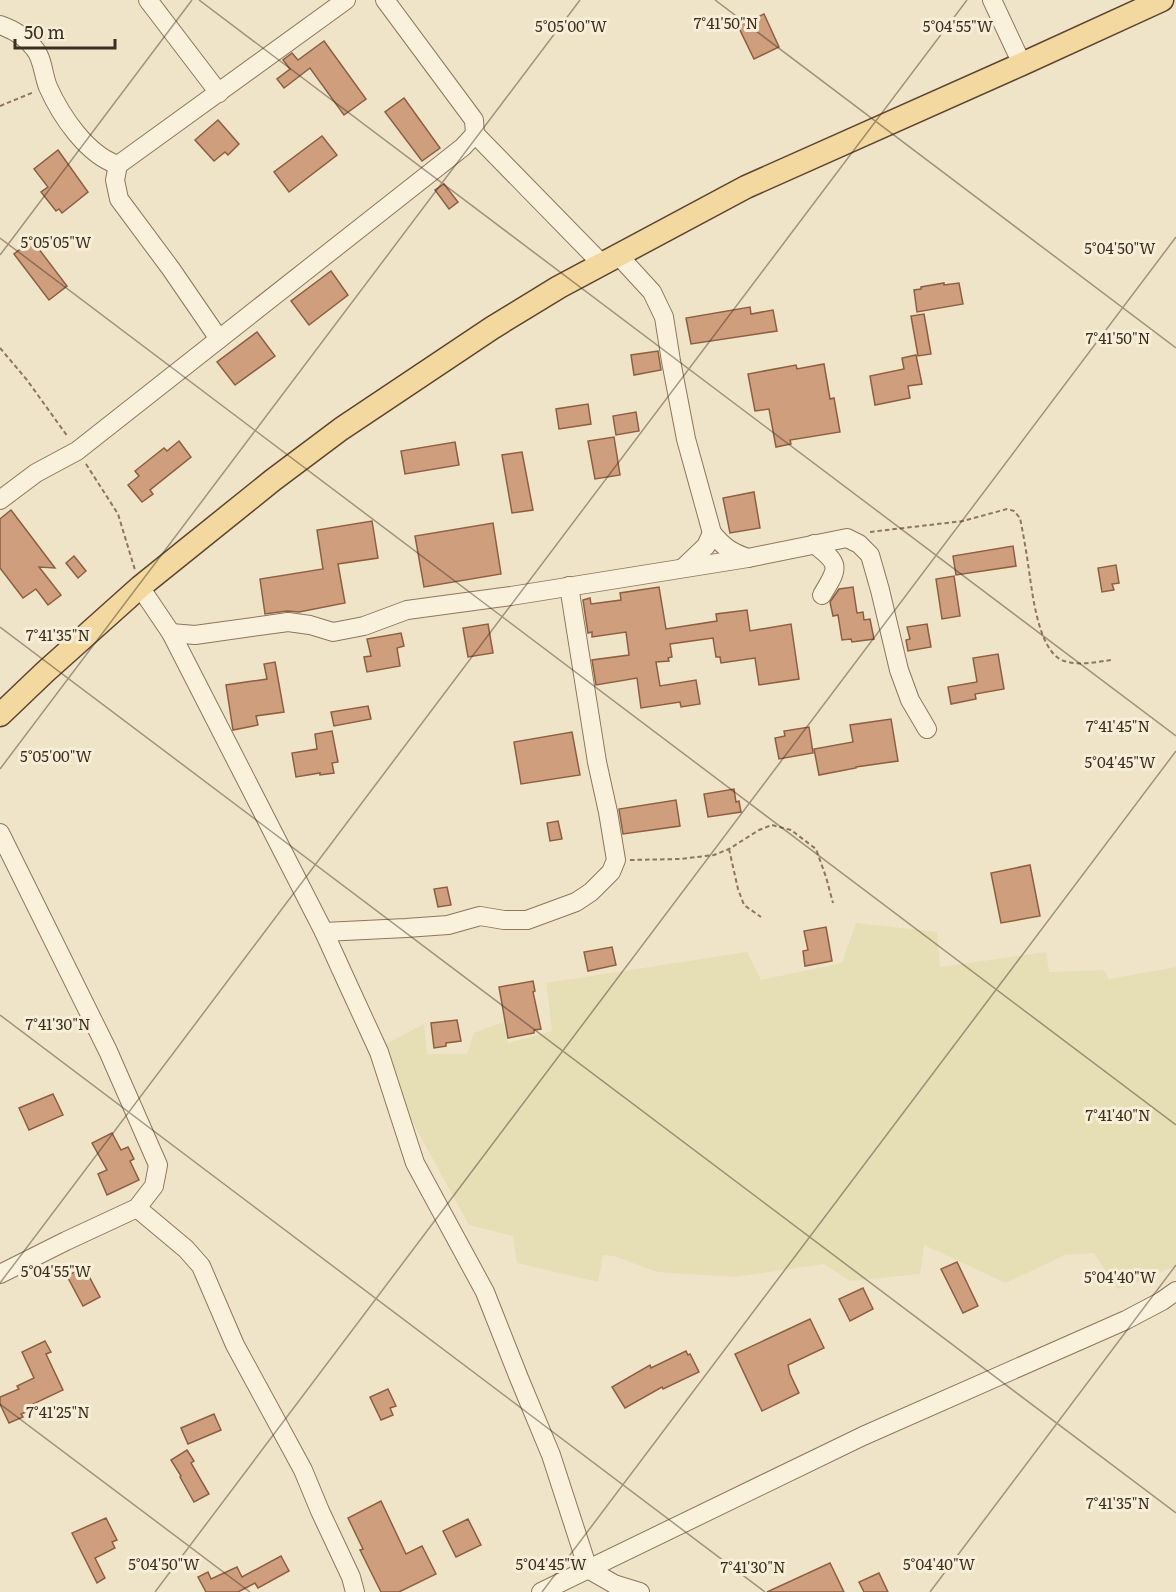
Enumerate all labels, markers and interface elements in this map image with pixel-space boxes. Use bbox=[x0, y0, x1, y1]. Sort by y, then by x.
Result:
text: 7°41'50"N bbox=[694, 11, 758, 34]
scale bar bbox=[15, 12, 116, 50]
text: 5°05'00"W bbox=[535, 14, 608, 37]
text: 5°04'55"W bbox=[923, 14, 994, 37]
text: 50 m bbox=[24, 18, 65, 45]
text: 5°05'05"W bbox=[21, 230, 92, 253]
text: 5°04'50"W bbox=[1084, 236, 1156, 259]
text: 7°41'50"N bbox=[1086, 326, 1150, 349]
text: 7°41'35"N bbox=[26, 623, 90, 646]
text: 7°41'45"N bbox=[1086, 714, 1150, 737]
text: 5°05'00"W bbox=[20, 744, 93, 767]
text: 5°04'45"W bbox=[1084, 750, 1156, 773]
text: 7°41'30"N bbox=[25, 1012, 91, 1035]
text: 7°41'40"N bbox=[1085, 1103, 1151, 1126]
text: 5°04'55"W bbox=[21, 1259, 92, 1282]
text: 5°04'40"W bbox=[1084, 1265, 1157, 1288]
text: 7°41'25"N bbox=[26, 1400, 90, 1423]
text: 7°41'35"N bbox=[1086, 1491, 1150, 1514]
text: 5°04'50"W bbox=[128, 1552, 200, 1575]
text: 5°04'45"W bbox=[515, 1552, 587, 1575]
text: 5°04'40"W bbox=[903, 1552, 976, 1575]
text: 7°41'30"N bbox=[720, 1555, 786, 1578]

